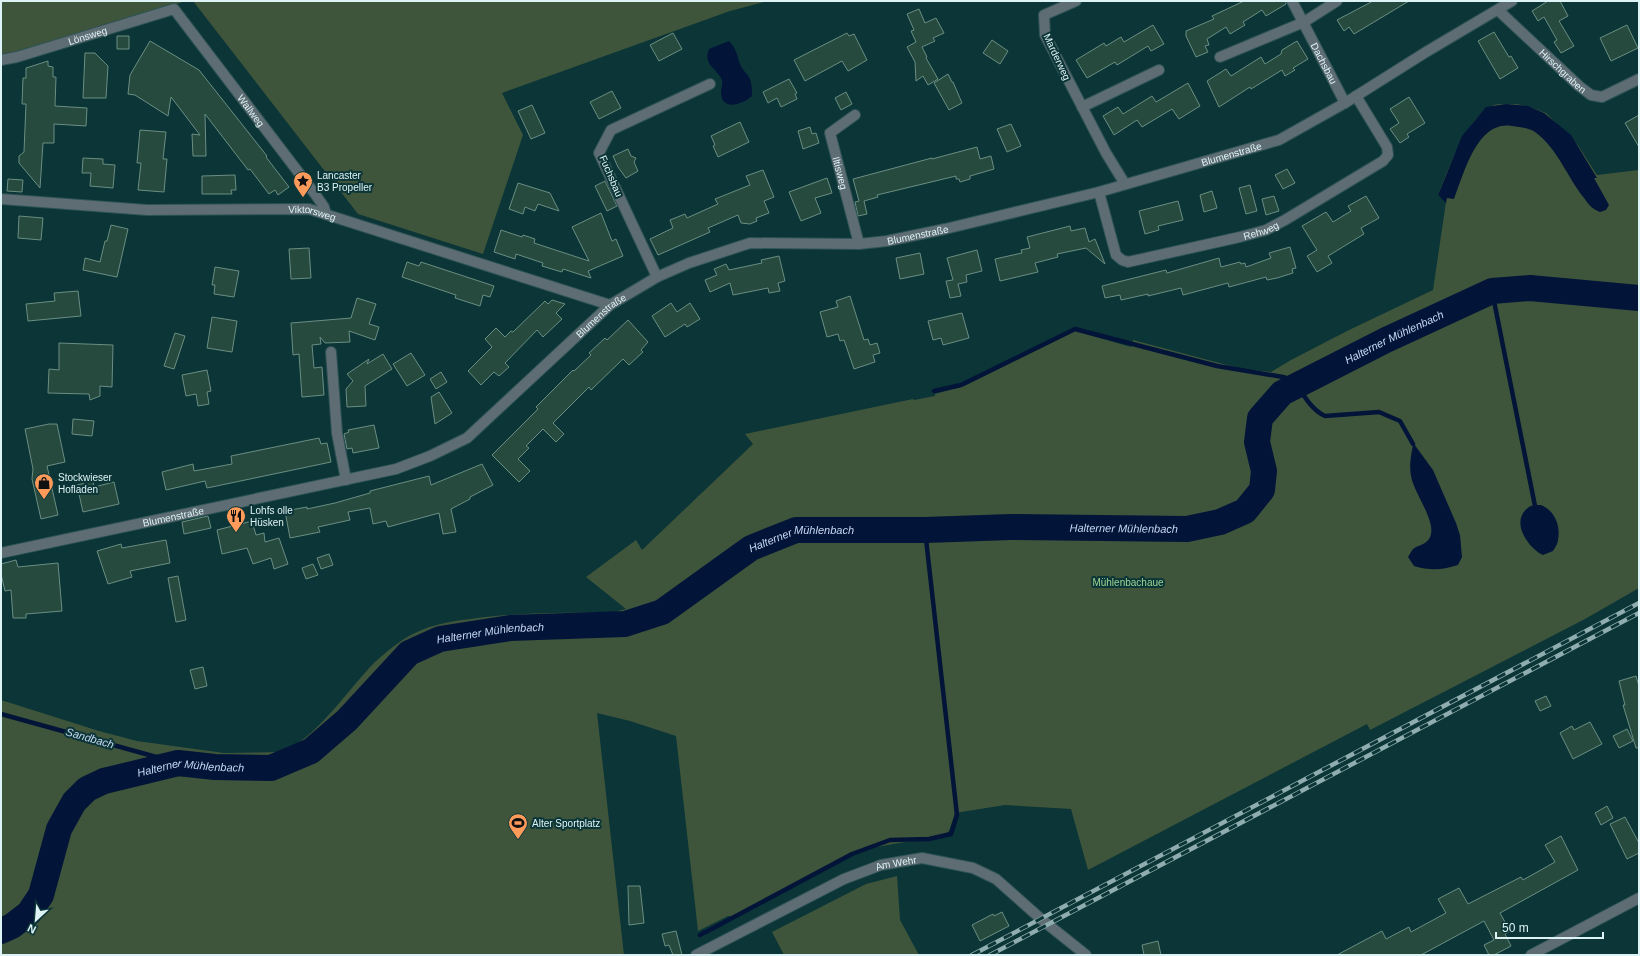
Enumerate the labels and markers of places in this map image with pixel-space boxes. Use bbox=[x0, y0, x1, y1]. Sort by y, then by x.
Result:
place icon: Lancaster B3 Propeller bbox=[292, 170, 314, 198]
place label: Lancaster B3 Propeller bbox=[317, 170, 373, 193]
shop icon: Stockwieser Hofladen bbox=[33, 472, 55, 500]
place label: Stockwieser Hofladen bbox=[58, 472, 113, 495]
restaurant icon: Lohfs olle Hüsken bbox=[225, 505, 247, 533]
place label: Lohfs olle Hüsken bbox=[250, 505, 293, 528]
sports icon: Alter Sportplatz bbox=[507, 812, 529, 840]
place label: Alter Sportplatz bbox=[532, 818, 600, 829]

